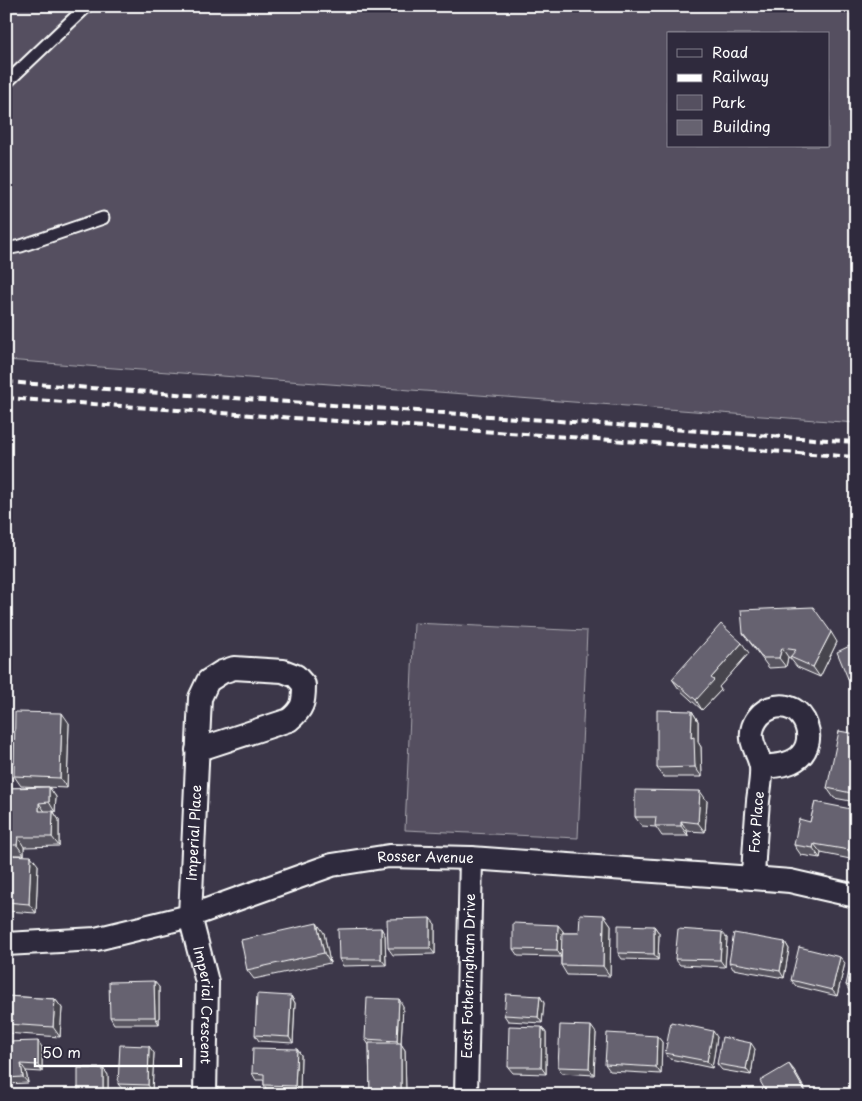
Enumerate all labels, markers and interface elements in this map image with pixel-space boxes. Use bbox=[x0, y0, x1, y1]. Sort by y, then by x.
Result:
legend bbox=[667, 32, 830, 148]
text: Road bbox=[712, 40, 748, 63]
text: Railway bbox=[712, 64, 769, 87]
text: Park bbox=[712, 90, 746, 113]
text: Building bbox=[712, 114, 771, 137]
street label: Imperial Place bbox=[180, 784, 207, 882]
street label: Fox Place bbox=[743, 790, 769, 854]
street label: Rosser Avenue bbox=[376, 845, 474, 868]
street label: East Fotheringham Drive bbox=[456, 893, 480, 1059]
street label: Imperial Crescent bbox=[188, 943, 218, 1065]
scale bar bbox=[35, 1036, 181, 1068]
text: 50 m bbox=[42, 1040, 81, 1063]

